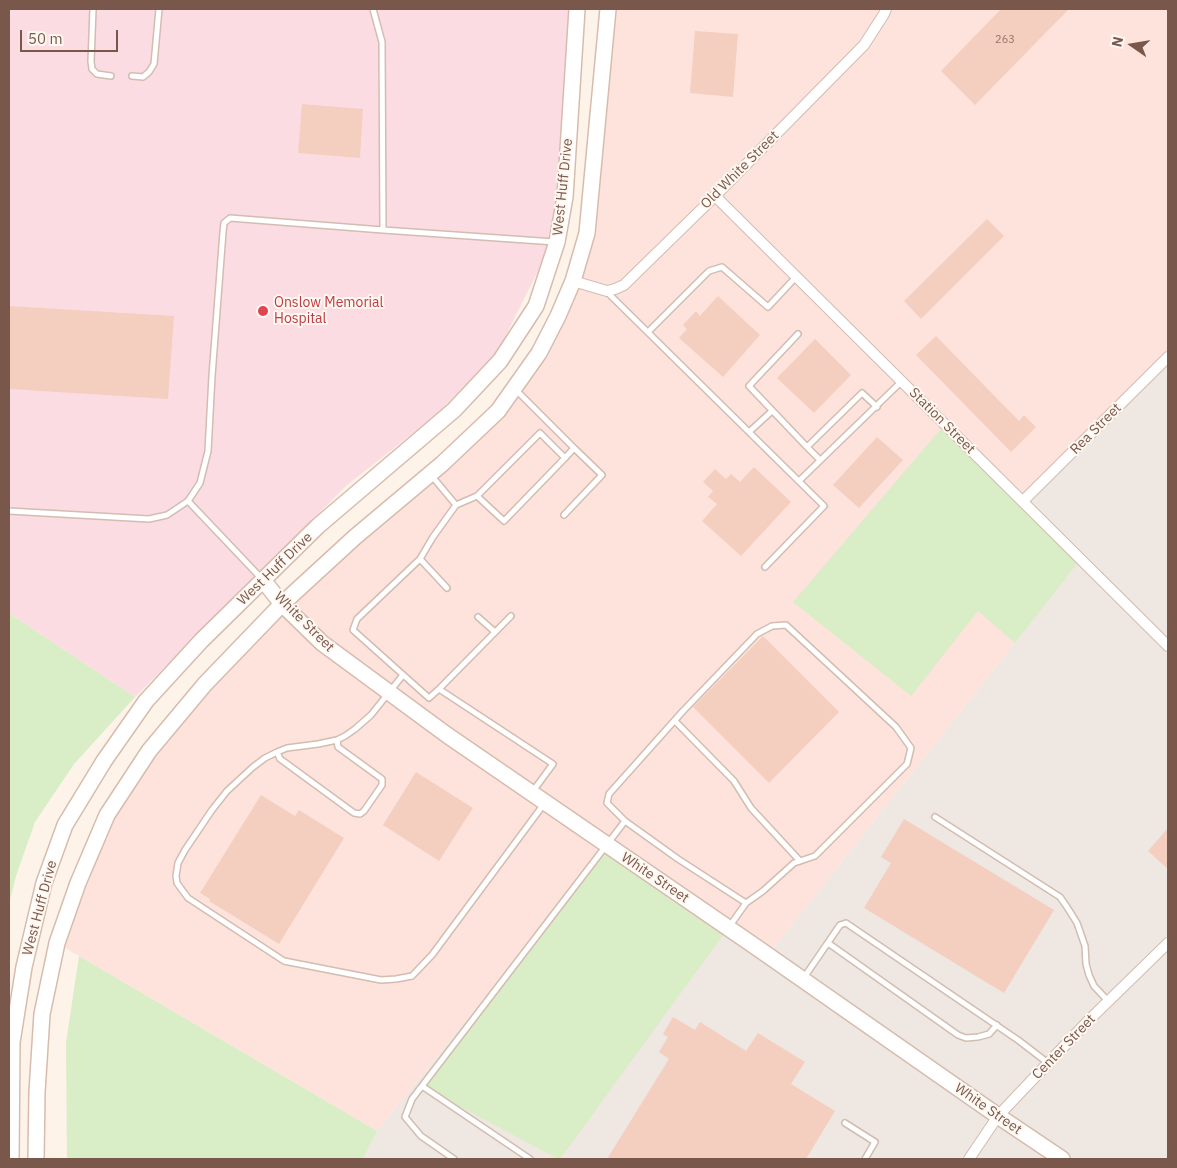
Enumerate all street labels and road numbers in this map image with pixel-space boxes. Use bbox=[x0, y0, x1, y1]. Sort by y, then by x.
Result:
street label: Old White Street bbox=[698, 128, 782, 212]
street label: West Huff Drive bbox=[550, 138, 576, 236]
street label: Station Street bbox=[906, 385, 978, 457]
street label: Rea Street bbox=[1067, 400, 1125, 458]
street label: West Huff Drive bbox=[234, 529, 316, 609]
street label: White Street bbox=[270, 588, 338, 656]
street label: White Street bbox=[618, 849, 692, 907]
street label: West Huff Drive bbox=[19, 859, 61, 957]
street label: Center Street bbox=[1029, 1011, 1099, 1083]
street label: White Street bbox=[951, 1080, 1025, 1138]

